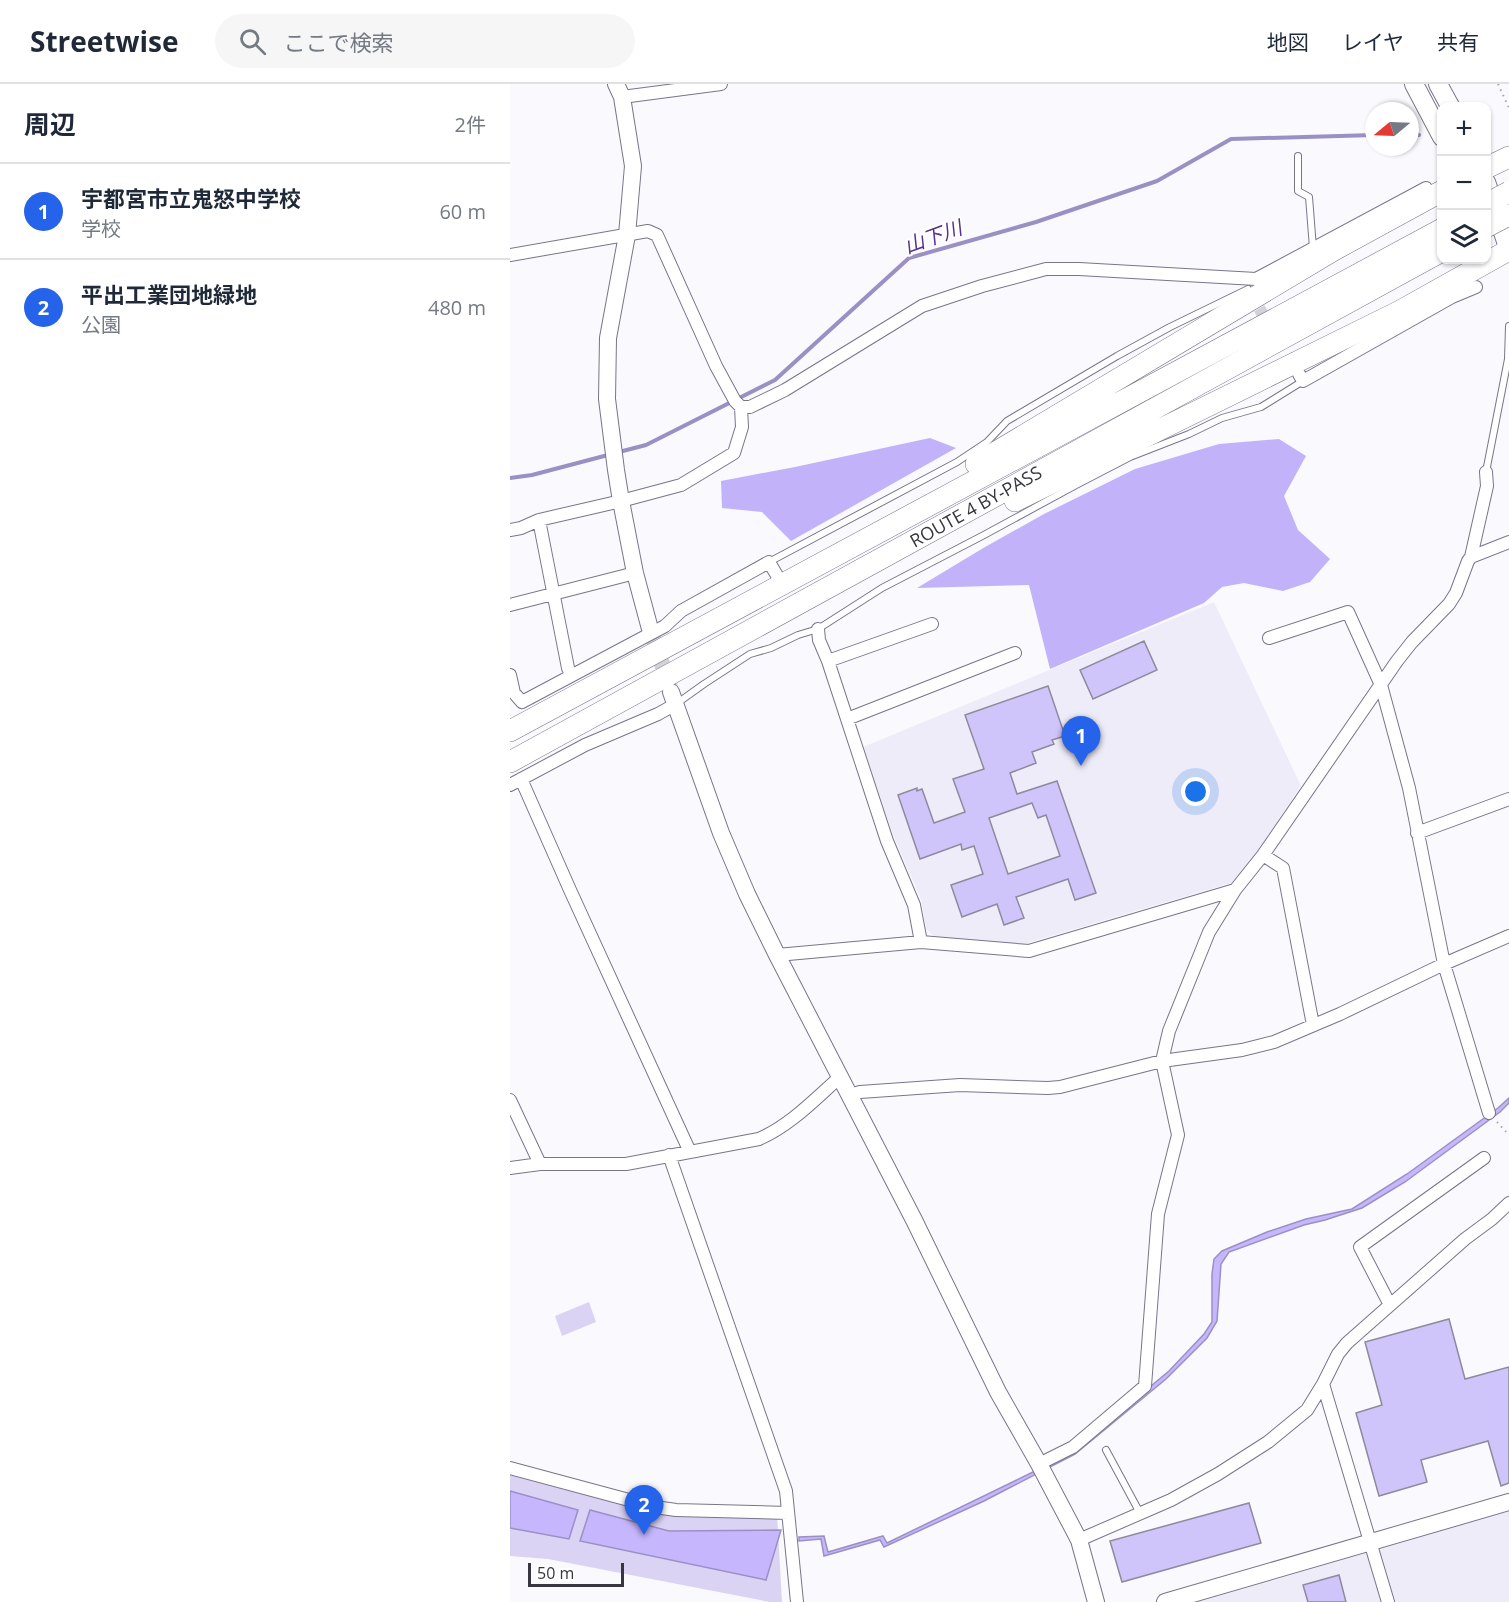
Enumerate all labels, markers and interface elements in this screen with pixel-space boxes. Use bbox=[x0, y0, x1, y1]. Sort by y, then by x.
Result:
search box bbox=[215, 14, 635, 68]
text: Streetwise bbox=[30, 22, 179, 60]
icon: search bbox=[236, 25, 269, 58]
text: ここで検索 bbox=[284, 27, 394, 57]
text: 地図 bbox=[1267, 28, 1309, 56]
text: レイヤ bbox=[1342, 28, 1404, 56]
text: 共有 bbox=[1437, 28, 1479, 56]
north arrow bbox=[1365, 102, 1419, 156]
map controls bbox=[1437, 102, 1491, 264]
button: + bbox=[1437, 102, 1491, 156]
text: 周辺 bbox=[24, 106, 76, 142]
text: 2件 bbox=[455, 111, 486, 138]
button: − bbox=[1437, 156, 1491, 210]
text: 宇都宮市立鬼怒中学校 bbox=[81, 183, 301, 213]
text: 1 bbox=[38, 198, 49, 225]
text: 60 m bbox=[439, 198, 486, 225]
button: layers bbox=[1437, 210, 1491, 264]
water label: 山下川 bbox=[900, 213, 968, 259]
text: 学校 bbox=[81, 215, 121, 242]
text: 平出工業団地緑地 bbox=[81, 279, 257, 309]
text: 2 bbox=[38, 294, 49, 321]
text: 480 m bbox=[428, 294, 486, 321]
text: 公園 bbox=[81, 311, 121, 338]
street label: ROUTE 4 BY-PASS bbox=[905, 460, 1046, 552]
pin: 1 bbox=[1062, 716, 1100, 766]
your location bbox=[1181, 777, 1210, 806]
pin: 2 bbox=[624, 1486, 664, 1535]
scale bar bbox=[528, 1560, 624, 1588]
text: 50 m bbox=[537, 1562, 574, 1584]

